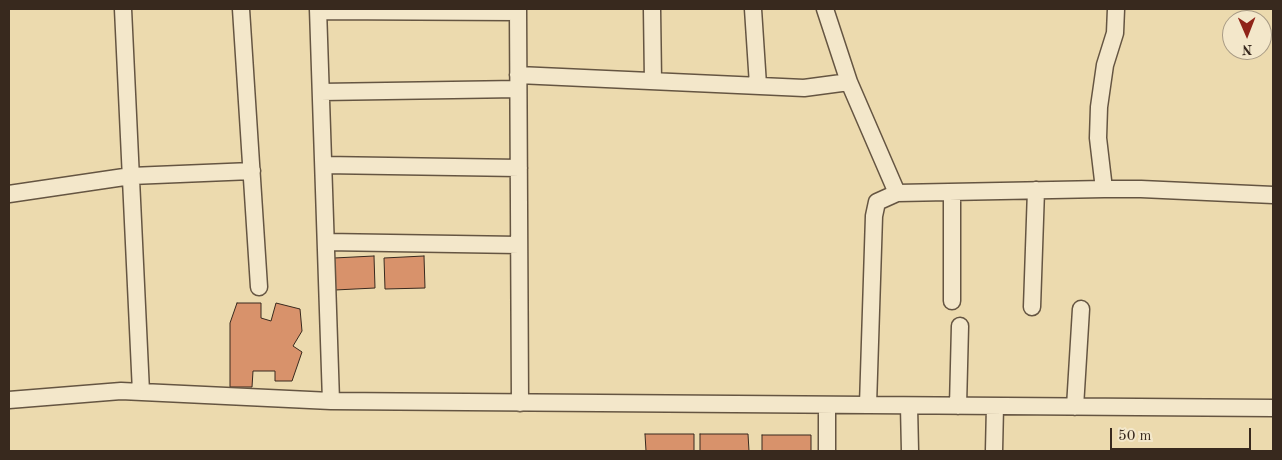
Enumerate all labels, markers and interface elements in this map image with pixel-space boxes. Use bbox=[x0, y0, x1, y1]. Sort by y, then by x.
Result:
north arrow bbox=[1222, 10, 1272, 60]
text: N bbox=[1242, 42, 1253, 56]
scale bar bbox=[1112, 418, 1253, 450]
text: 50 m bbox=[1118, 429, 1152, 444]

